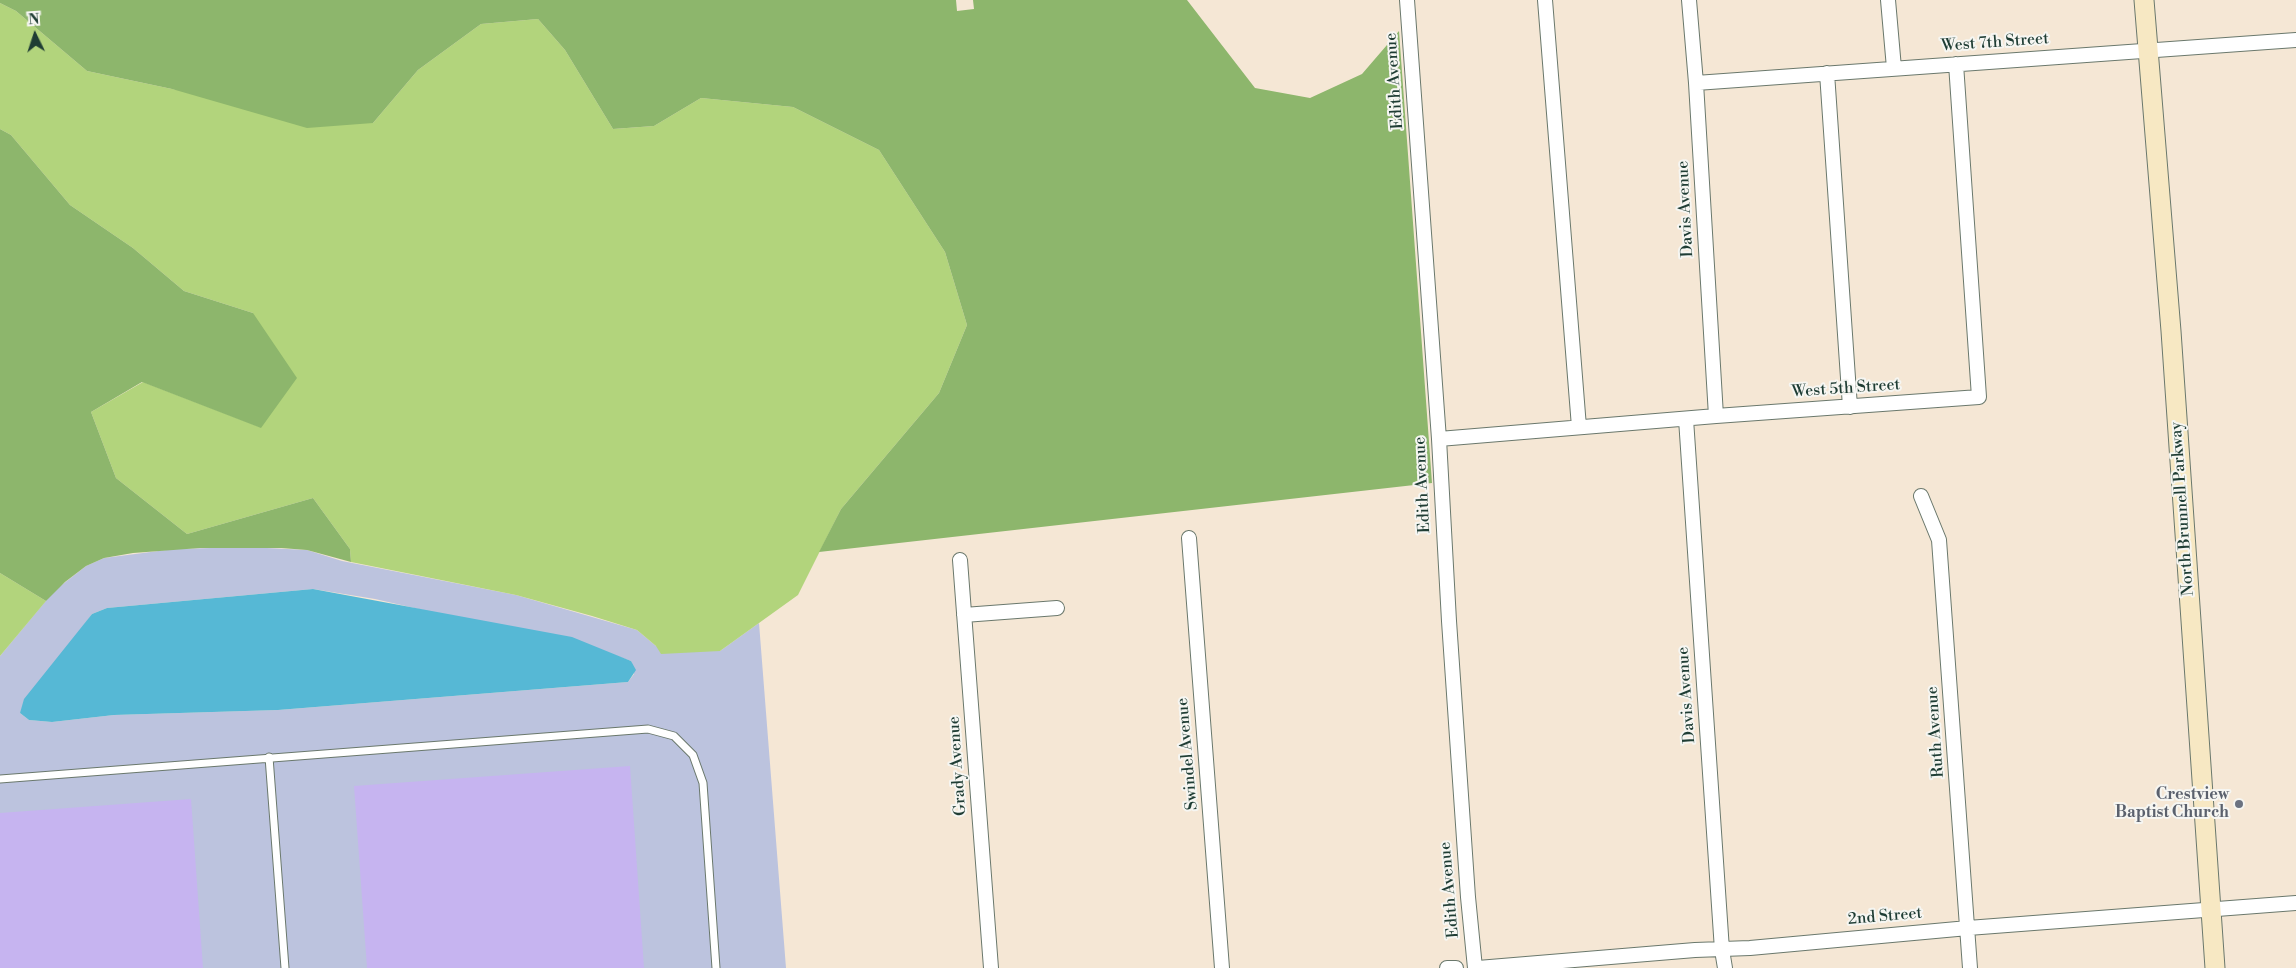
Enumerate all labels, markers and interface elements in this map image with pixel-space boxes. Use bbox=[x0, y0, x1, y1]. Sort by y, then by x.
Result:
north arrow bbox=[10, 10, 60, 60]
text: N bbox=[28, 11, 40, 29]
street label: West 7th Street bbox=[1941, 30, 2049, 56]
street label: Edith Avenue bbox=[1382, 32, 1408, 130]
street label: Davis Avenue bbox=[1674, 160, 1698, 258]
street label: West 5th Street bbox=[1791, 376, 1901, 402]
street label: North Brunnell Parkway bbox=[2167, 421, 2199, 597]
street label: Edith Avenue bbox=[1411, 436, 1435, 534]
street label: Davis Avenue bbox=[1674, 646, 1700, 744]
street label: Ruth Avenue bbox=[1923, 686, 1949, 778]
street label: Swindel Avenue bbox=[1174, 697, 1202, 811]
street label: Grady Avenue bbox=[945, 716, 971, 816]
place label: Crestview Baptist Church bbox=[2115, 785, 2229, 823]
marker: Crestview Baptist Church bbox=[2233, 798, 2245, 810]
street label: Edith Avenue bbox=[1436, 841, 1464, 939]
street label: 2nd Street bbox=[1847, 904, 1923, 930]

